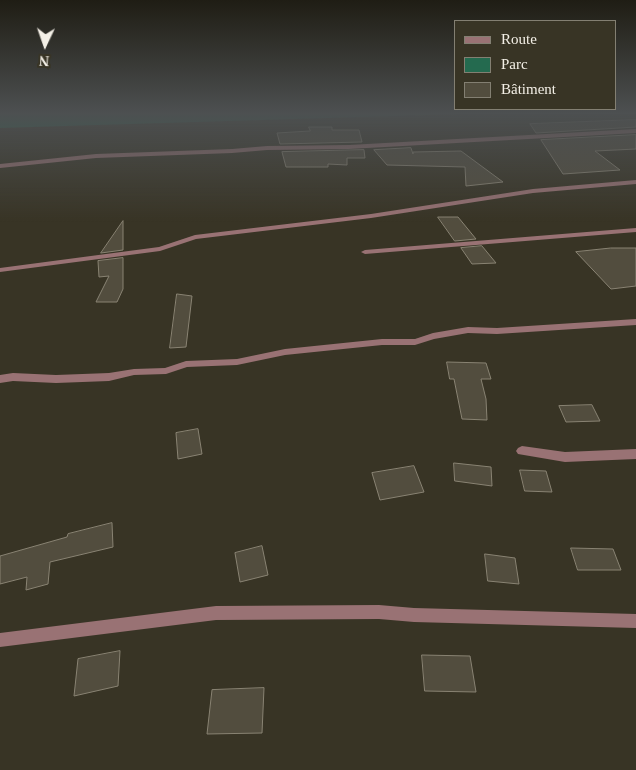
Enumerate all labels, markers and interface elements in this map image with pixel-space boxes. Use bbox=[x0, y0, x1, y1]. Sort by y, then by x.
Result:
north arrow bbox=[20, 20, 70, 70]
legend bbox=[454, 20, 616, 110]
text: Route bbox=[501, 31, 537, 47]
text: N bbox=[39, 53, 50, 68]
text: Parc bbox=[501, 56, 528, 72]
text: Bâtiment bbox=[501, 81, 556, 97]

